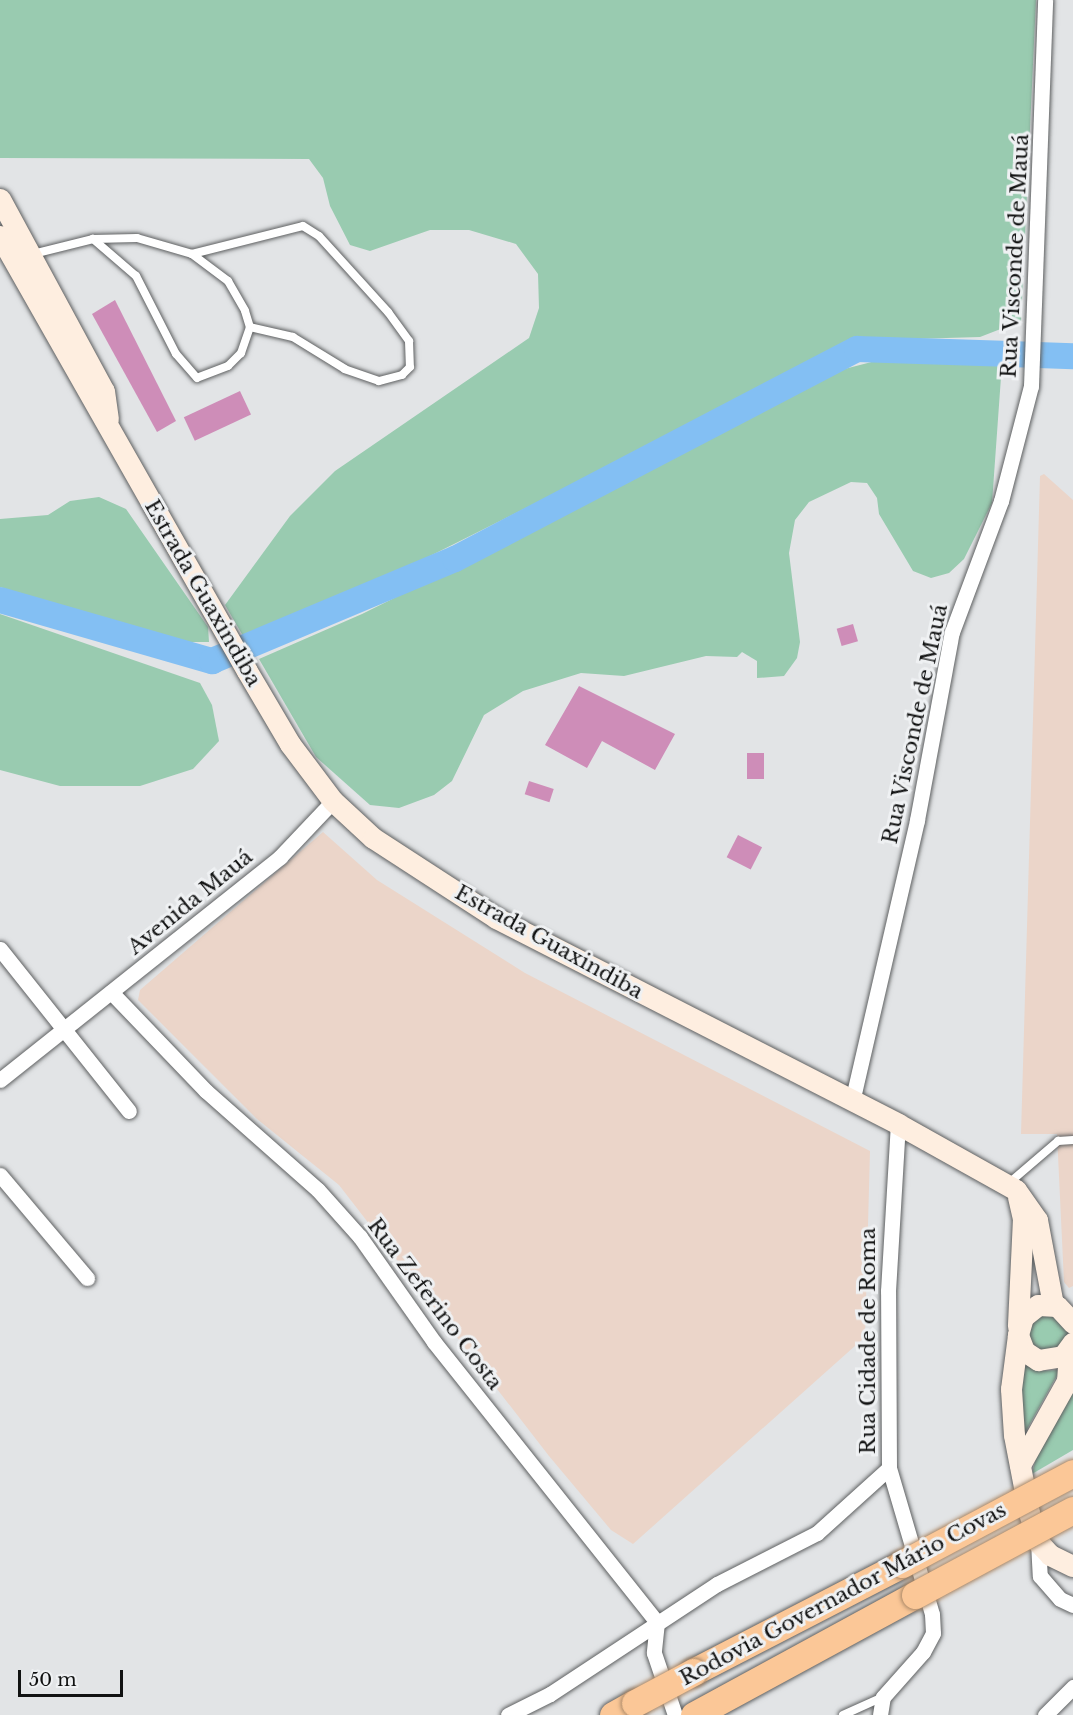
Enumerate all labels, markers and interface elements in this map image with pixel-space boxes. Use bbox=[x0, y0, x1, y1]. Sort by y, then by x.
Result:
street label: Rua Visconde de Mauá bbox=[996, 133, 1034, 379]
street label: Estrada Guaxindiba bbox=[139, 495, 267, 691]
street label: Rua Visconde de Mauá bbox=[877, 601, 953, 847]
street label: Avenida Mauá bbox=[123, 844, 257, 960]
street label: Estrada Guaxindiba bbox=[450, 880, 648, 1004]
street label: Rua Zeferino Costa bbox=[362, 1213, 508, 1395]
street label: Rua Cidade de Roma bbox=[855, 1228, 881, 1454]
street label: Rodovia Governador Mário Covas bbox=[675, 1497, 1011, 1691]
scale bar bbox=[21, 1658, 126, 1696]
text: 50 m bbox=[29, 1669, 77, 1691]

